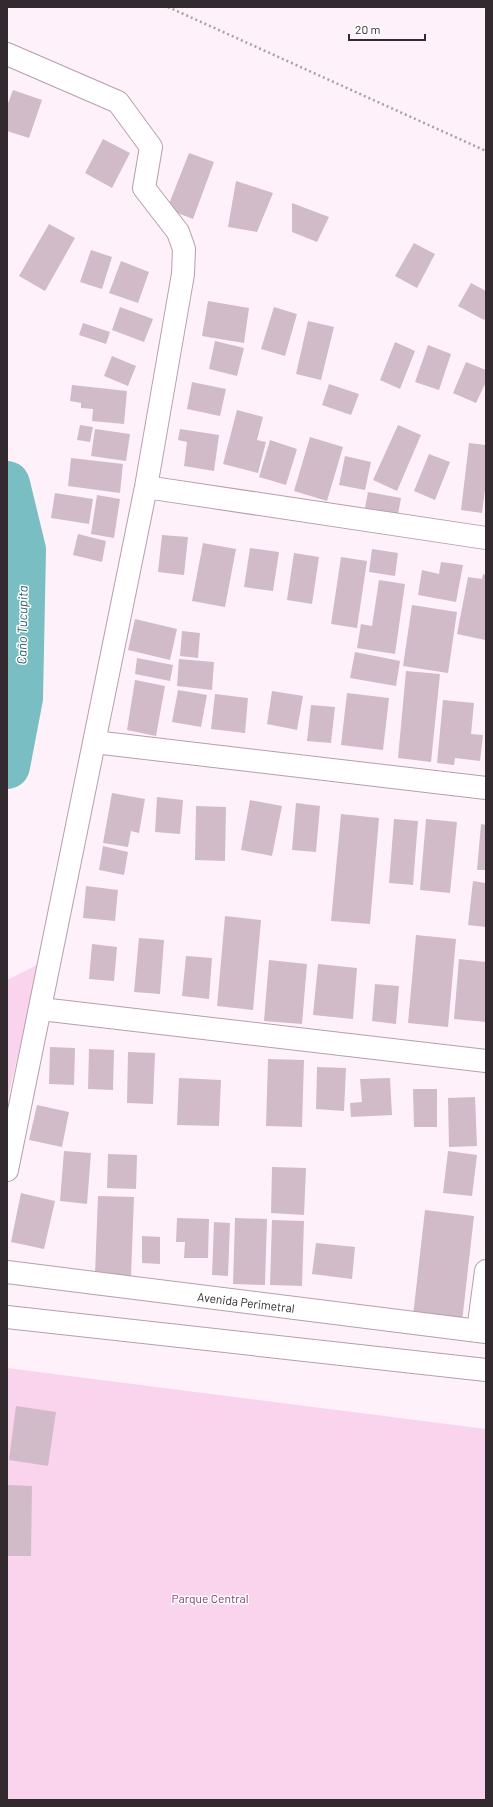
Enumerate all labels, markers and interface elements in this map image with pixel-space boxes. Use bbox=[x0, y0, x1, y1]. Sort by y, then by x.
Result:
scale bar bbox=[349, 16, 425, 42]
text: 20 m bbox=[355, 22, 381, 36]
water label: Caño Tucupita bbox=[13, 585, 31, 665]
street label: Avenida Perimetral bbox=[197, 1289, 295, 1315]
park label: Parque Central bbox=[171, 1591, 249, 1605]

